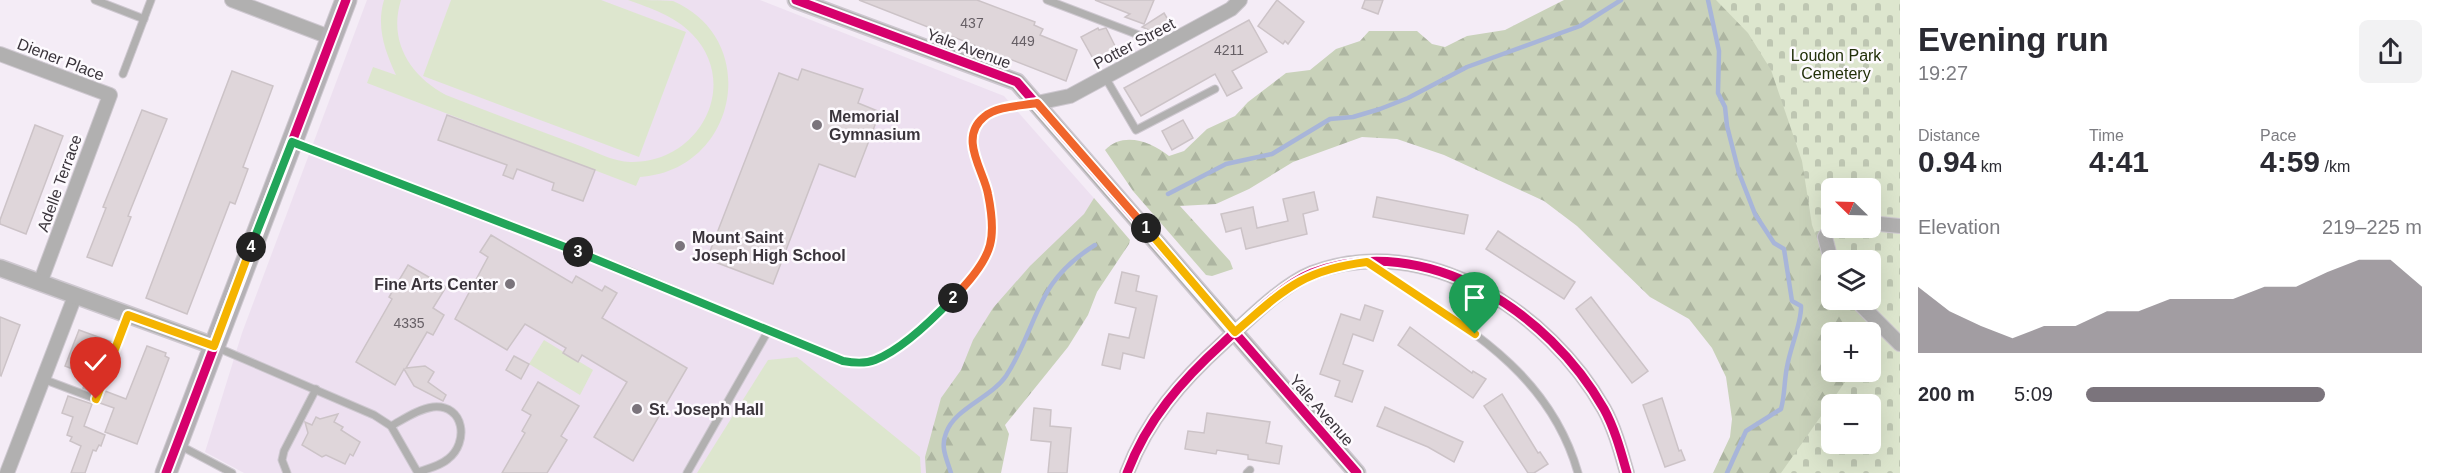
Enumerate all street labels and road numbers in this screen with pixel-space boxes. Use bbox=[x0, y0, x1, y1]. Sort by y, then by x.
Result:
street label: Potter Street bbox=[1091, 15, 1178, 72]
street label: Yale Avenue bbox=[924, 25, 1013, 72]
street label: Diener Place bbox=[15, 35, 107, 84]
street label: Adelle Terrace bbox=[34, 132, 85, 234]
street label: Yale Avenue bbox=[1286, 371, 1357, 449]

